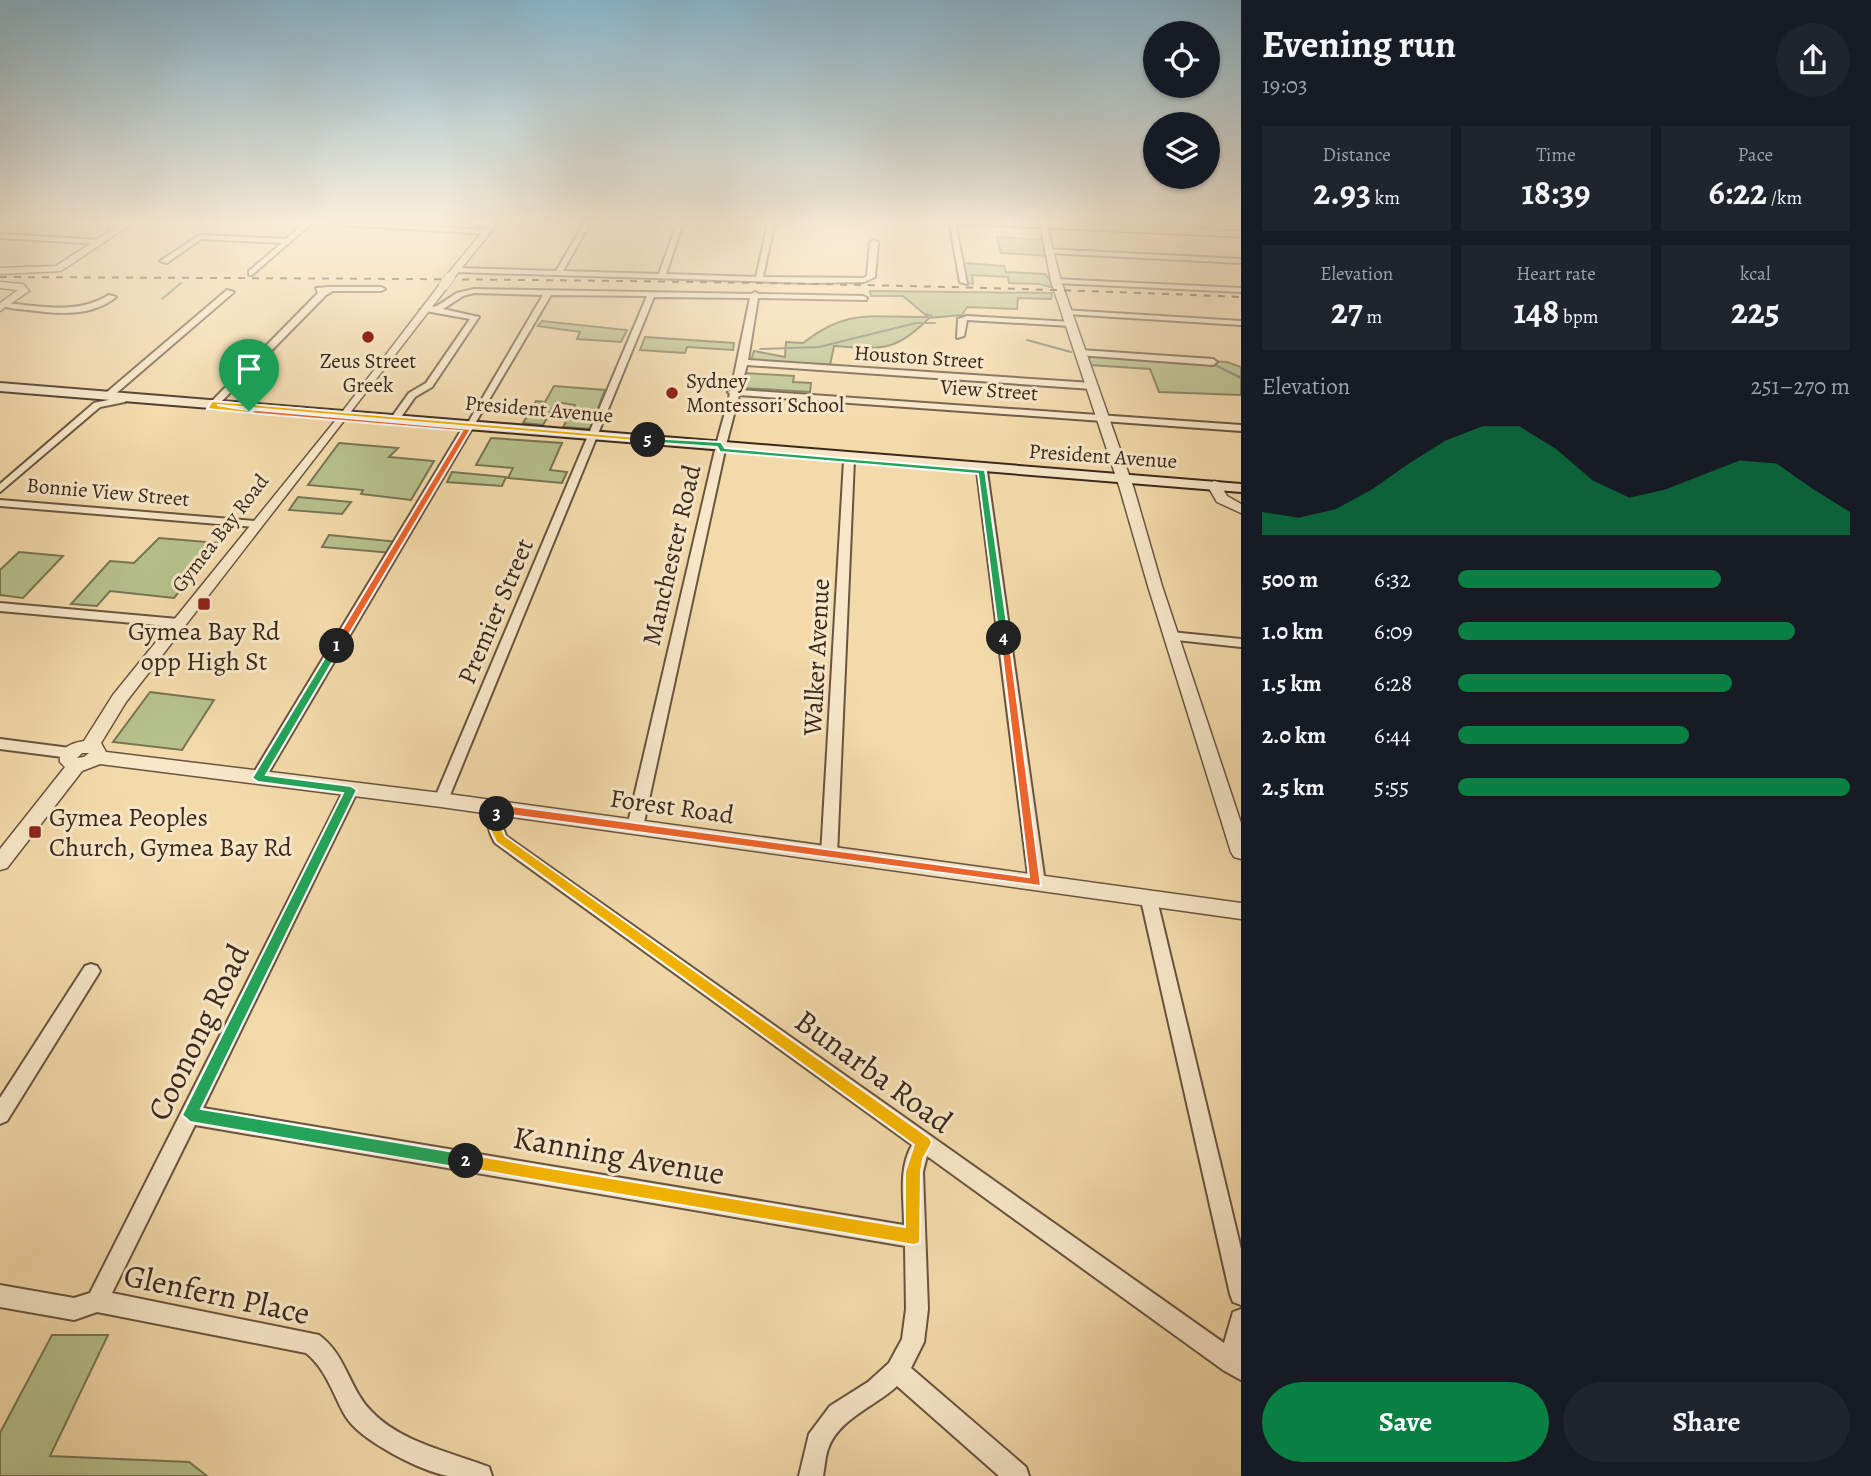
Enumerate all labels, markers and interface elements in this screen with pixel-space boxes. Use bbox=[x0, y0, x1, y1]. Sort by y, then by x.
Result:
text: Evening run bbox=[1262, 18, 1456, 70]
map controls bbox=[1143, 21, 1220, 189]
button: locate bbox=[1143, 21, 1220, 98]
button: share bbox=[1776, 23, 1850, 97]
text: 19:03 bbox=[1262, 70, 1308, 101]
button: layers bbox=[1143, 112, 1220, 189]
text: Distance bbox=[1323, 142, 1391, 168]
text: Time bbox=[1536, 142, 1576, 168]
text: Pace bbox=[1738, 142, 1773, 168]
text: 2.93 bbox=[1313, 168, 1371, 216]
text: 18:39 bbox=[1522, 168, 1590, 216]
text: 6:22 bbox=[1708, 168, 1767, 216]
text: km bbox=[1371, 185, 1400, 211]
text: /km bbox=[1767, 185, 1802, 211]
text: Elevation bbox=[1320, 261, 1393, 287]
text: Heart rate bbox=[1516, 261, 1596, 287]
text: kcal bbox=[1740, 261, 1771, 287]
text: 27 bbox=[1331, 287, 1363, 335]
text: 148 bbox=[1513, 287, 1559, 335]
text: 225 bbox=[1731, 287, 1780, 335]
text: m bbox=[1363, 304, 1382, 330]
text: bpm bbox=[1559, 304, 1599, 330]
marker: Zeus Street Greek bbox=[360, 329, 376, 345]
street label: Houston Street bbox=[853, 338, 985, 376]
pin bbox=[219, 339, 279, 411]
place label: Zeus Street Greek bbox=[320, 347, 416, 399]
icon: arrive bbox=[230, 350, 268, 388]
place label: Sydney Montessori School bbox=[686, 367, 844, 419]
text: Elevation bbox=[1262, 371, 1350, 402]
text: 251–270 m bbox=[1751, 371, 1850, 402]
street label: View Street bbox=[938, 373, 1039, 407]
marker: Sydney Montessori School bbox=[664, 385, 680, 401]
street label: President Avenue bbox=[464, 389, 614, 429]
pin: 5 bbox=[630, 422, 666, 458]
text: 5 bbox=[643, 426, 652, 452]
street label: President Avenue bbox=[1028, 437, 1178, 475]
street label: Manchester Road bbox=[634, 461, 709, 649]
street label: Gymea Bay Road bbox=[165, 467, 275, 598]
street label: Bonnie View Street bbox=[25, 471, 191, 513]
street label: Premier Street bbox=[449, 533, 542, 689]
text: 500 m bbox=[1262, 564, 1318, 595]
text: 6:32 bbox=[1374, 564, 1411, 595]
street label: Walker Avenue bbox=[795, 578, 838, 737]
marker: Gymea Bay Rd opp High St bbox=[196, 596, 212, 612]
place label: Gymea Bay Rd opp High St bbox=[128, 614, 280, 679]
text: 1.0 km bbox=[1262, 616, 1323, 647]
text: 6:09 bbox=[1374, 616, 1413, 647]
pin: 4 bbox=[986, 620, 1021, 656]
text: 4 bbox=[999, 624, 1008, 650]
pin: 1 bbox=[320, 628, 354, 664]
text: 1 bbox=[333, 632, 340, 658]
text: 1.5 km bbox=[1262, 668, 1322, 699]
text: 6:28 bbox=[1374, 668, 1412, 699]
text: 2.0 km bbox=[1262, 720, 1326, 751]
text: 6:44 bbox=[1374, 720, 1411, 751]
text: 2.5 km bbox=[1262, 772, 1324, 803]
text: 5:55 bbox=[1374, 772, 1409, 803]
street label: Forest Road bbox=[608, 780, 736, 833]
pin: 3 bbox=[480, 796, 514, 832]
place label: Gymea Peoples Church, Gymea Bay Rd bbox=[49, 800, 292, 865]
text: 3 bbox=[492, 800, 501, 826]
marker: Gymea Peoples Church, Gymea Bay Rd bbox=[27, 824, 43, 840]
street label: Coonong Road bbox=[136, 936, 260, 1128]
street label: Bunarba Road bbox=[786, 999, 963, 1144]
street label: Kanning Avenue bbox=[510, 1115, 728, 1195]
pin: 2 bbox=[448, 1144, 484, 1178]
text: 2 bbox=[461, 1147, 470, 1173]
street label: Glenfern Place bbox=[120, 1253, 314, 1335]
button: Save bbox=[1262, 1382, 1549, 1462]
button: Share bbox=[1563, 1382, 1850, 1462]

